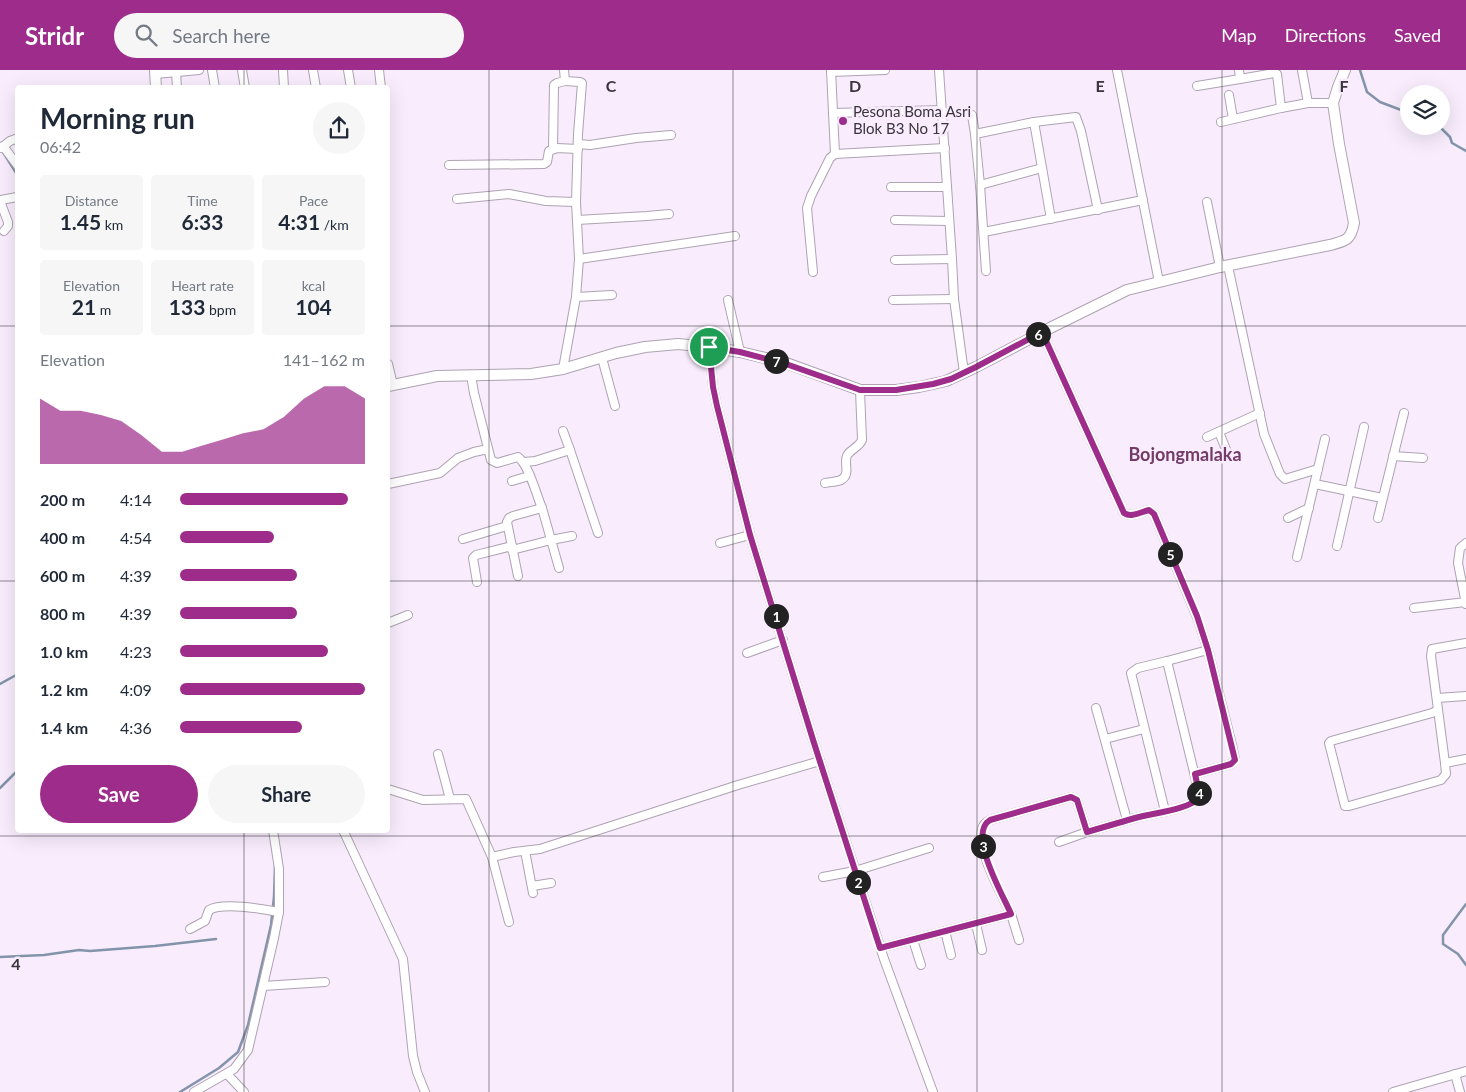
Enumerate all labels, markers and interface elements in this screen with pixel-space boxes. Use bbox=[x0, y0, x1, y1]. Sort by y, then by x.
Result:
search box bbox=[114, 13, 464, 58]
text: Stridr bbox=[25, 21, 84, 50]
icon: search bbox=[132, 21, 160, 49]
text: Search here bbox=[172, 24, 270, 47]
text: Map bbox=[1221, 24, 1257, 46]
text: Directions bbox=[1285, 24, 1366, 46]
text: Saved bbox=[1394, 24, 1441, 46]
text: C bbox=[606, 76, 617, 95]
text: D bbox=[849, 76, 861, 95]
text: E bbox=[1095, 76, 1105, 95]
text: F bbox=[1339, 76, 1349, 95]
map controls bbox=[1400, 85, 1450, 135]
button: layers bbox=[1400, 85, 1450, 135]
text: Morning run bbox=[40, 101, 195, 135]
button: share bbox=[313, 102, 365, 154]
place label: Pesona Boma Asri Blok B3 No 17 bbox=[853, 102, 971, 137]
marker: Pesona Boma Asri Blok B3 No 17 bbox=[837, 115, 849, 127]
text: 06:42 bbox=[40, 137, 81, 156]
text: Distance bbox=[65, 192, 118, 209]
text: Time bbox=[187, 192, 218, 209]
text: Pace bbox=[299, 192, 328, 209]
text: 1.45 bbox=[60, 209, 101, 234]
text: 6:33 bbox=[182, 209, 223, 234]
text: 4:31 bbox=[278, 209, 320, 234]
text: km bbox=[101, 216, 123, 233]
text: /km bbox=[320, 216, 349, 233]
text: Elevation bbox=[63, 277, 120, 294]
text: Heart rate bbox=[171, 277, 234, 294]
text: kcal bbox=[302, 277, 325, 294]
text: 21 bbox=[72, 294, 96, 319]
text: 133 bbox=[169, 294, 205, 319]
text: 104 bbox=[295, 294, 332, 319]
text: m bbox=[96, 301, 111, 318]
text: bpm bbox=[205, 301, 236, 318]
pin: 6 bbox=[1026, 322, 1050, 346]
pin bbox=[688, 326, 730, 368]
text: 6 bbox=[1034, 326, 1043, 343]
icon: arrive bbox=[695, 333, 723, 361]
pin: 7 bbox=[764, 348, 788, 374]
text: Elevation bbox=[40, 350, 105, 369]
text: 141–162 m bbox=[283, 350, 365, 369]
text: 7 bbox=[772, 353, 781, 370]
district label: Bojongmalaka bbox=[1128, 443, 1242, 465]
text: 200 m bbox=[40, 490, 85, 509]
text: 4:14 bbox=[120, 490, 152, 509]
text: 400 m bbox=[40, 528, 85, 547]
text: 4:54 bbox=[120, 528, 152, 547]
pin: 5 bbox=[1158, 542, 1182, 566]
text: 5 bbox=[1166, 546, 1175, 563]
text: 600 m bbox=[40, 566, 85, 585]
text: 4:39 bbox=[120, 566, 152, 585]
text: 800 m bbox=[40, 604, 85, 623]
text: 4:39 bbox=[120, 604, 152, 623]
pin: 1 bbox=[764, 604, 788, 628]
text: 1 bbox=[772, 608, 781, 625]
text: 1.0 km bbox=[40, 642, 88, 661]
text: 4:23 bbox=[120, 642, 152, 661]
text: 1.2 km bbox=[40, 680, 88, 699]
text: 4:09 bbox=[120, 680, 152, 699]
text: 1.4 km bbox=[40, 718, 88, 737]
text: 4:36 bbox=[120, 718, 152, 737]
button: Save bbox=[40, 765, 198, 823]
button: Share bbox=[208, 765, 365, 823]
pin: 4 bbox=[1186, 780, 1212, 806]
text: 4 bbox=[1195, 785, 1204, 802]
pin: 3 bbox=[970, 834, 996, 858]
text: 3 bbox=[979, 838, 988, 855]
pin: 2 bbox=[846, 870, 870, 894]
text: 2 bbox=[854, 874, 863, 891]
text: 4 bbox=[11, 954, 21, 973]

